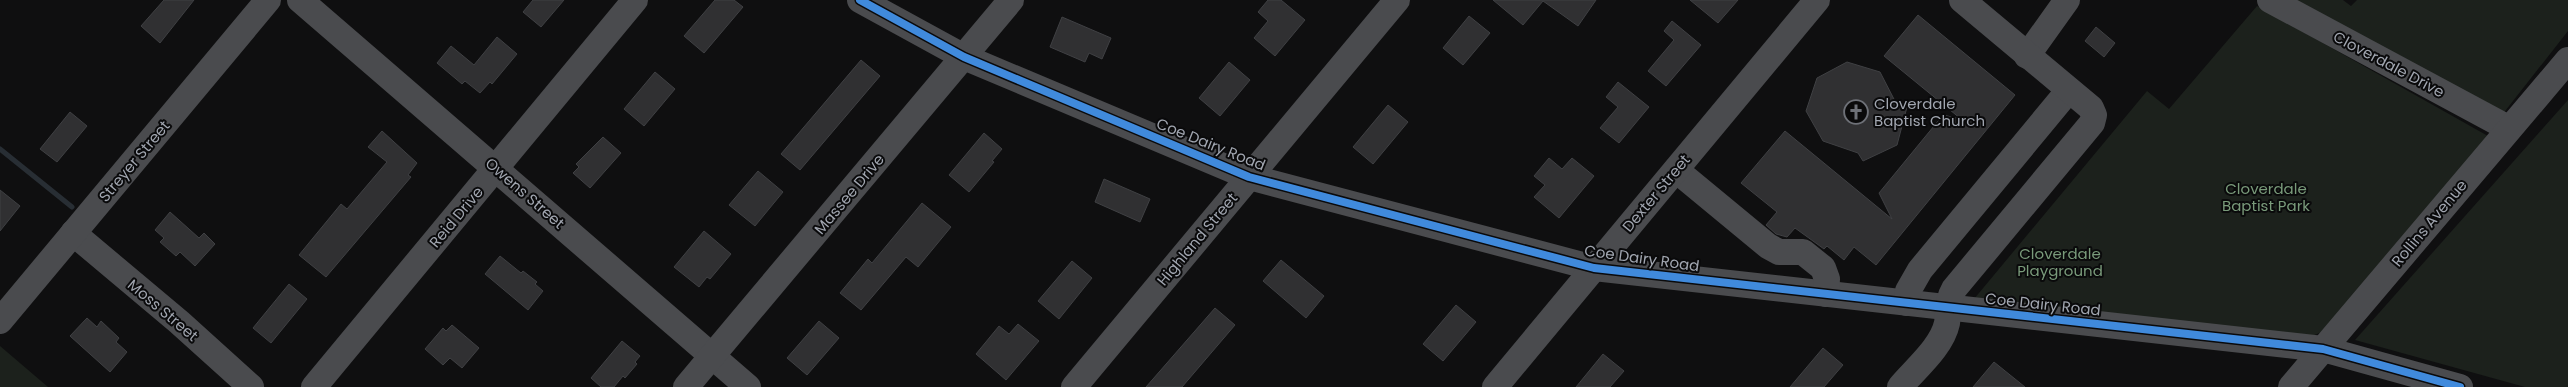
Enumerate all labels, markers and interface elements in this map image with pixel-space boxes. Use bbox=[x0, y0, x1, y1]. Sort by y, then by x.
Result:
street label: Cloverdale Drive bbox=[2330, 26, 2448, 102]
place label: Cloverdale Baptist Church bbox=[1874, 93, 1985, 131]
church icon: Cloverdale Baptist Church bbox=[1843, 99, 1869, 125]
street label: Coe Dairy Road bbox=[1153, 113, 1269, 175]
street label: Streyer Street bbox=[94, 116, 174, 206]
street label: Massee Drive bbox=[809, 149, 889, 239]
street label: Dexter Street bbox=[1617, 150, 1695, 236]
street label: Owens Street bbox=[481, 153, 569, 233]
street label: Rollins Avenue bbox=[2386, 175, 2472, 271]
park label: Cloverdale Baptist Park bbox=[2222, 178, 2310, 216]
street label: Reid Drive bbox=[424, 182, 488, 252]
street label: Highland Street bbox=[1152, 188, 1242, 290]
street label: Coe Dairy Road bbox=[1583, 240, 1701, 276]
park label: Cloverdale Playground bbox=[2017, 243, 2103, 281]
street label: Moss Street bbox=[123, 274, 203, 346]
street label: Coe Dairy Road bbox=[1984, 287, 2102, 321]

